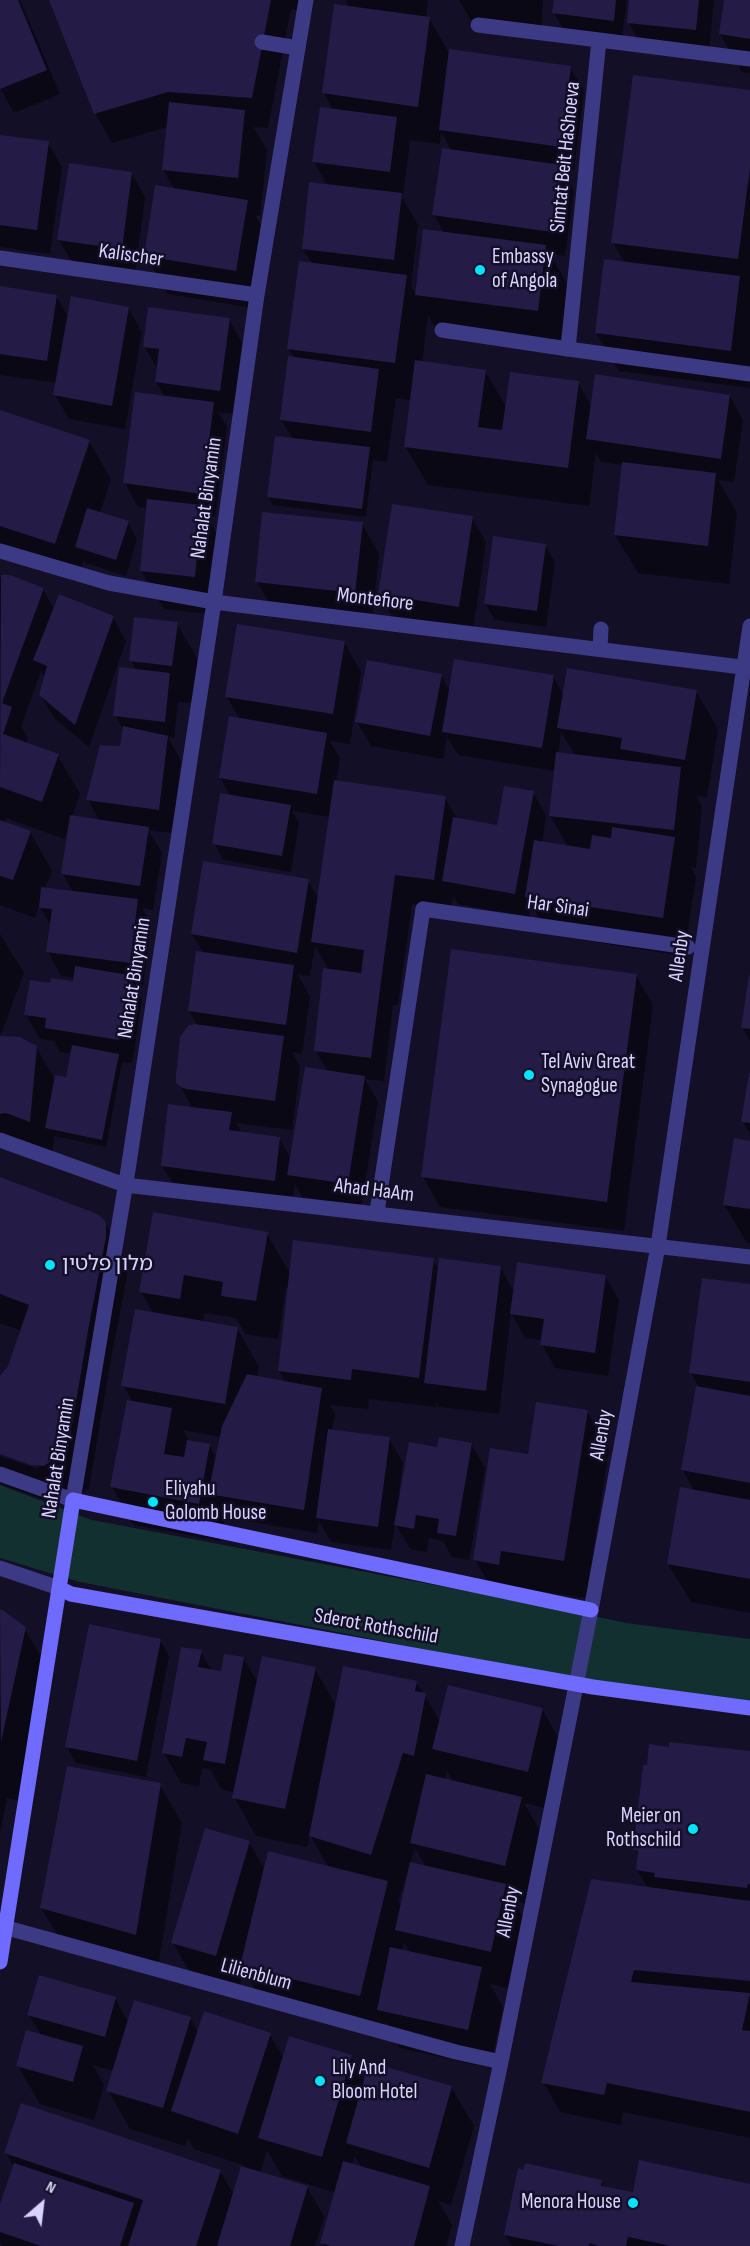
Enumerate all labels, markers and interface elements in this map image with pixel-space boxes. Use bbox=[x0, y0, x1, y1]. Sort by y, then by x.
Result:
street label: Simtat Beit HaShoeva bbox=[546, 80, 586, 234]
street label: Kalischer bbox=[97, 239, 165, 273]
place label: Embassy of Angola bbox=[492, 245, 557, 295]
marker: Embassy of Angola bbox=[473, 263, 487, 277]
street label: Nahalat Binyamin bbox=[186, 436, 228, 560]
street label: Montefiore bbox=[335, 583, 415, 617]
street label: Har Sinai bbox=[526, 890, 590, 924]
street label: Nahalat Binyamin bbox=[113, 916, 157, 1040]
street label: Allenby bbox=[664, 929, 696, 983]
place label: Tel Aviv Great Synagogue bbox=[541, 1050, 635, 1100]
marker: Tel Aviv Great Synagogue bbox=[522, 1068, 536, 1082]
street label: Ahad HaAm bbox=[333, 1174, 415, 1208]
place label: מלון פלטין bbox=[62, 1252, 153, 1278]
marker: מלון פלטין bbox=[43, 1258, 57, 1272]
street label: Nahalat Binyamin bbox=[37, 1396, 81, 1520]
street label: Allenby bbox=[585, 1408, 619, 1462]
place label: Eliyahu Golomb House bbox=[165, 1477, 267, 1527]
marker: Eliyahu Golomb House bbox=[146, 1495, 160, 1509]
street label: Sderot Rothschild bbox=[312, 1604, 440, 1650]
place label: Meier on Rothschild bbox=[606, 1804, 681, 1854]
marker: Meier on Rothschild bbox=[686, 1822, 700, 1836]
street label: Allenby bbox=[492, 1884, 526, 1940]
street label: Lilienblum bbox=[218, 1953, 294, 1997]
place label: Lily And Bloom Hotel bbox=[332, 2056, 417, 2106]
marker: Lily And Bloom Hotel bbox=[313, 2074, 327, 2088]
north arrow bbox=[12, 2174, 72, 2234]
text: N bbox=[42, 2177, 59, 2198]
place label: Menora House bbox=[521, 2190, 621, 2216]
marker: Menora House bbox=[626, 2196, 640, 2210]

